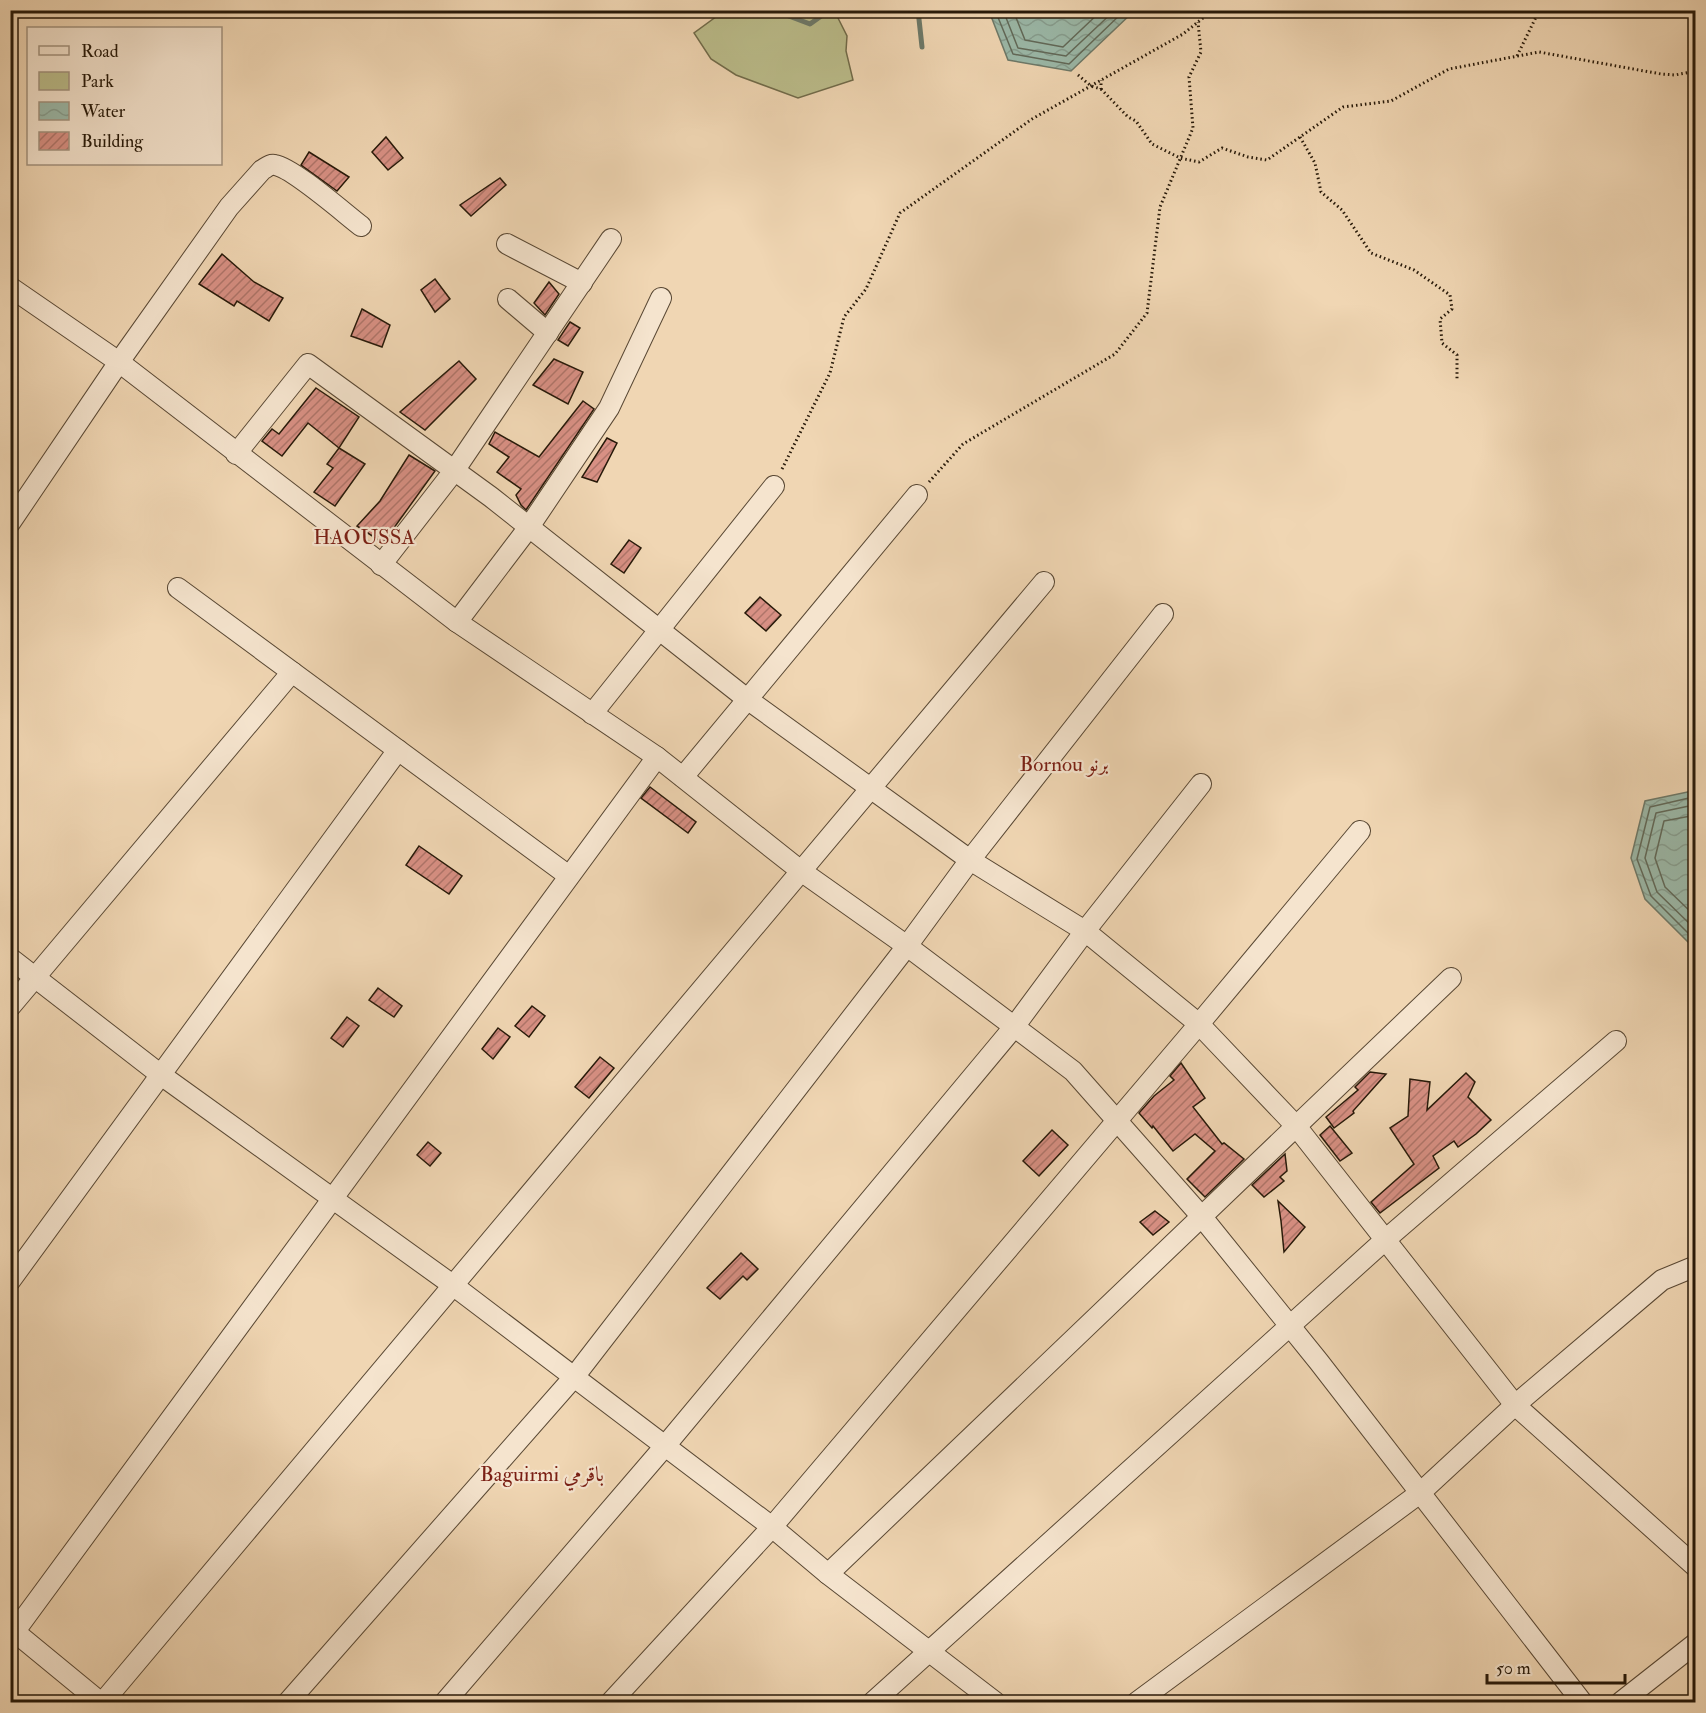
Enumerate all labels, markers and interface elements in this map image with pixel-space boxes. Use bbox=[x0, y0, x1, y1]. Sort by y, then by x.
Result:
legend bbox=[27, 27, 222, 165]
text: Road bbox=[81, 40, 119, 63]
text: Park bbox=[81, 70, 114, 93]
text: Water bbox=[80, 100, 125, 123]
text: Building bbox=[81, 130, 144, 153]
district label: HAOUSSA bbox=[313, 524, 415, 551]
district label: Bornou برنو bbox=[1019, 751, 1109, 778]
district label: Baguirmi باقرمي bbox=[480, 1461, 604, 1491]
scale bar bbox=[1487, 1647, 1625, 1685]
text: 50 m bbox=[1496, 1657, 1531, 1680]

